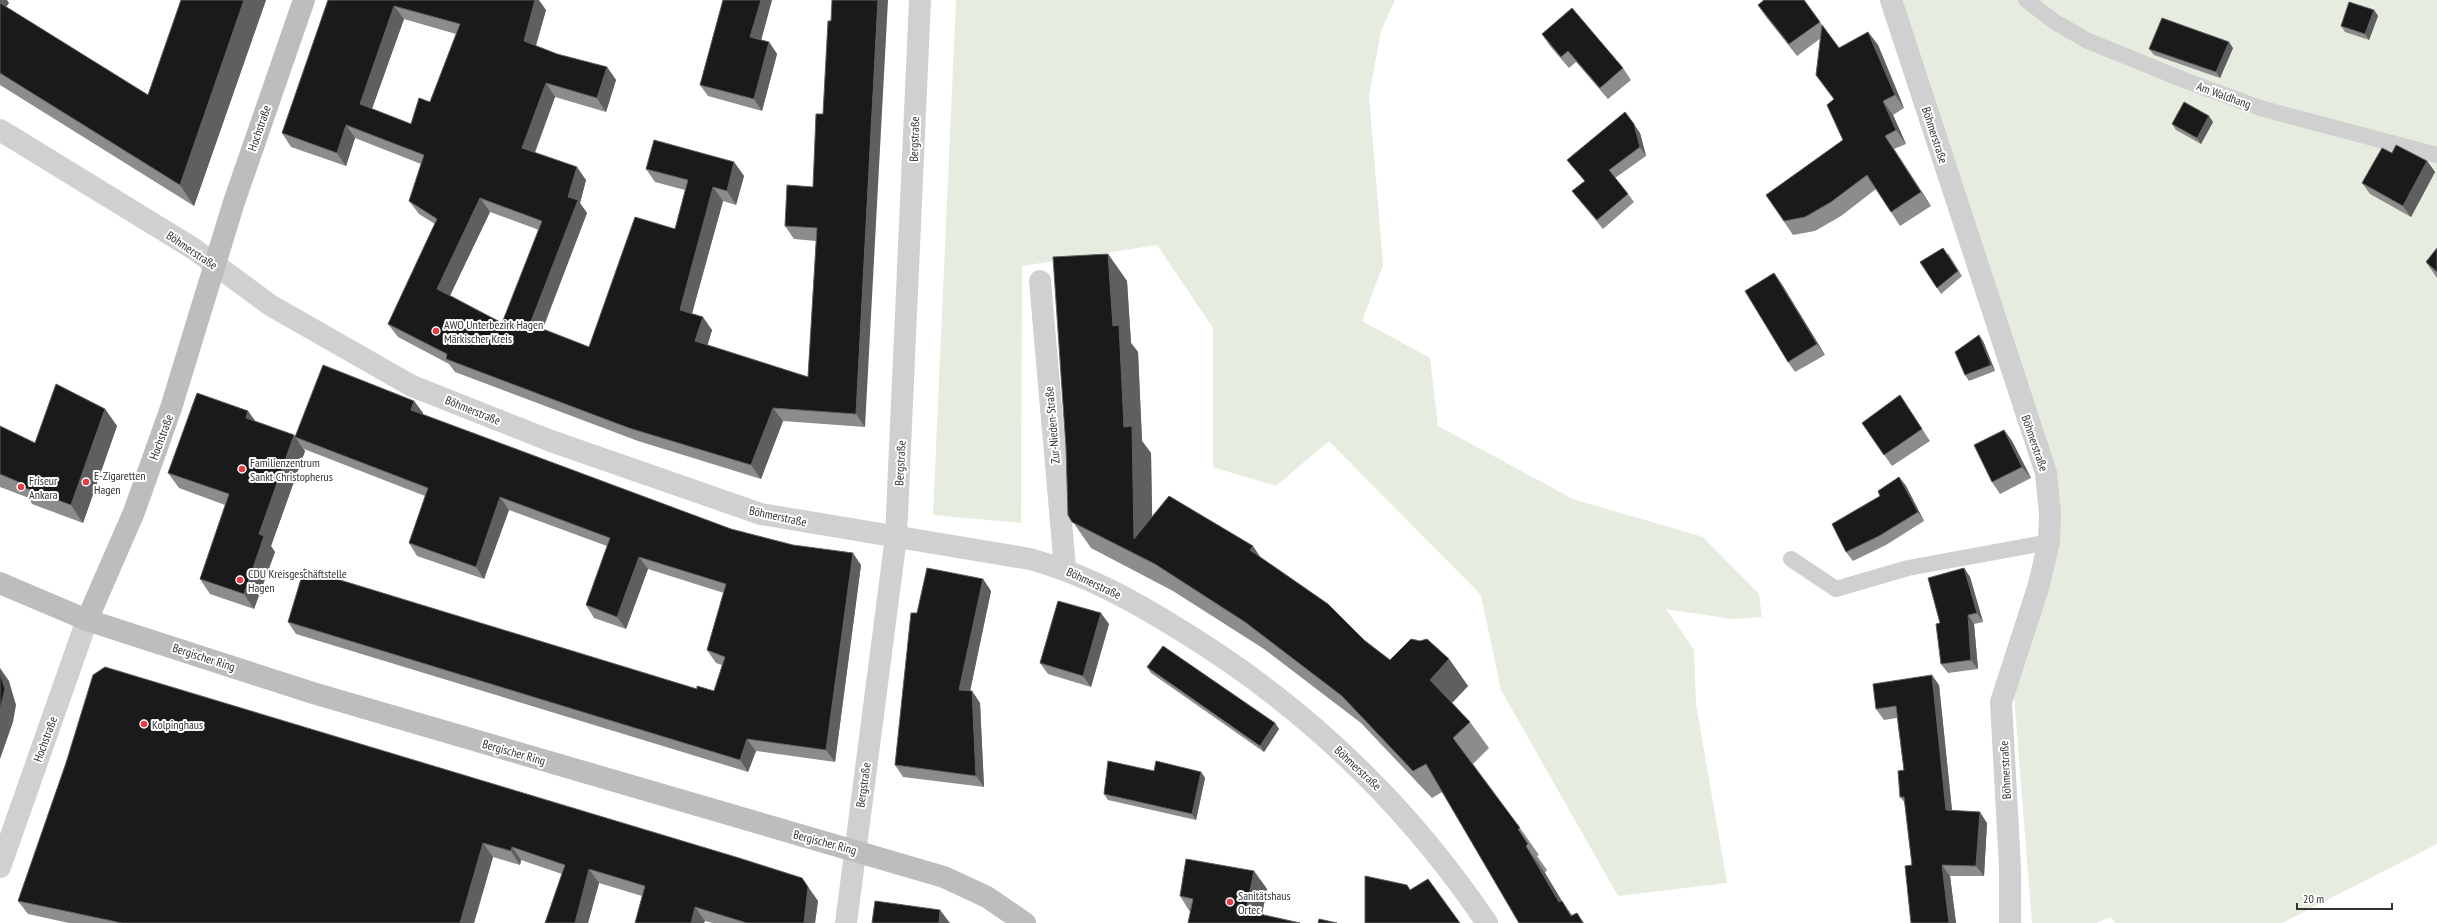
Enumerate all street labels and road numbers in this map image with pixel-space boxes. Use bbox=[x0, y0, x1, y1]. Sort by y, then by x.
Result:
street label: Am Waldhang bbox=[2195, 78, 2253, 112]
street label: Hochstraße bbox=[244, 103, 274, 153]
street label: Böhmerstraße bbox=[1919, 105, 1951, 165]
street label: Bergstraße bbox=[906, 116, 922, 162]
street label: Böhmerstraße bbox=[164, 227, 220, 273]
street label: Zur-Nieden-Straße bbox=[1041, 386, 1063, 464]
street label: Böhmerstraße bbox=[443, 392, 503, 428]
street label: Hochstraße bbox=[146, 412, 176, 462]
street label: Böhmerstraße bbox=[2018, 413, 2052, 473]
street label: Bergstraße bbox=[891, 440, 909, 486]
street label: Böhmerstraße bbox=[748, 503, 808, 529]
street label: Böhmerstraße bbox=[1064, 564, 1124, 602]
street label: Bergischer Ring bbox=[171, 640, 237, 674]
street label: Hochstraße bbox=[30, 714, 60, 764]
street label: Bergischer Ring bbox=[481, 736, 547, 768]
street label: Böhmerstraße bbox=[1996, 740, 2014, 800]
street label: Böhmerstraße bbox=[1332, 743, 1385, 793]
street label: Bergstraße bbox=[852, 761, 874, 808]
street label: Bergischer Ring bbox=[792, 826, 858, 858]

